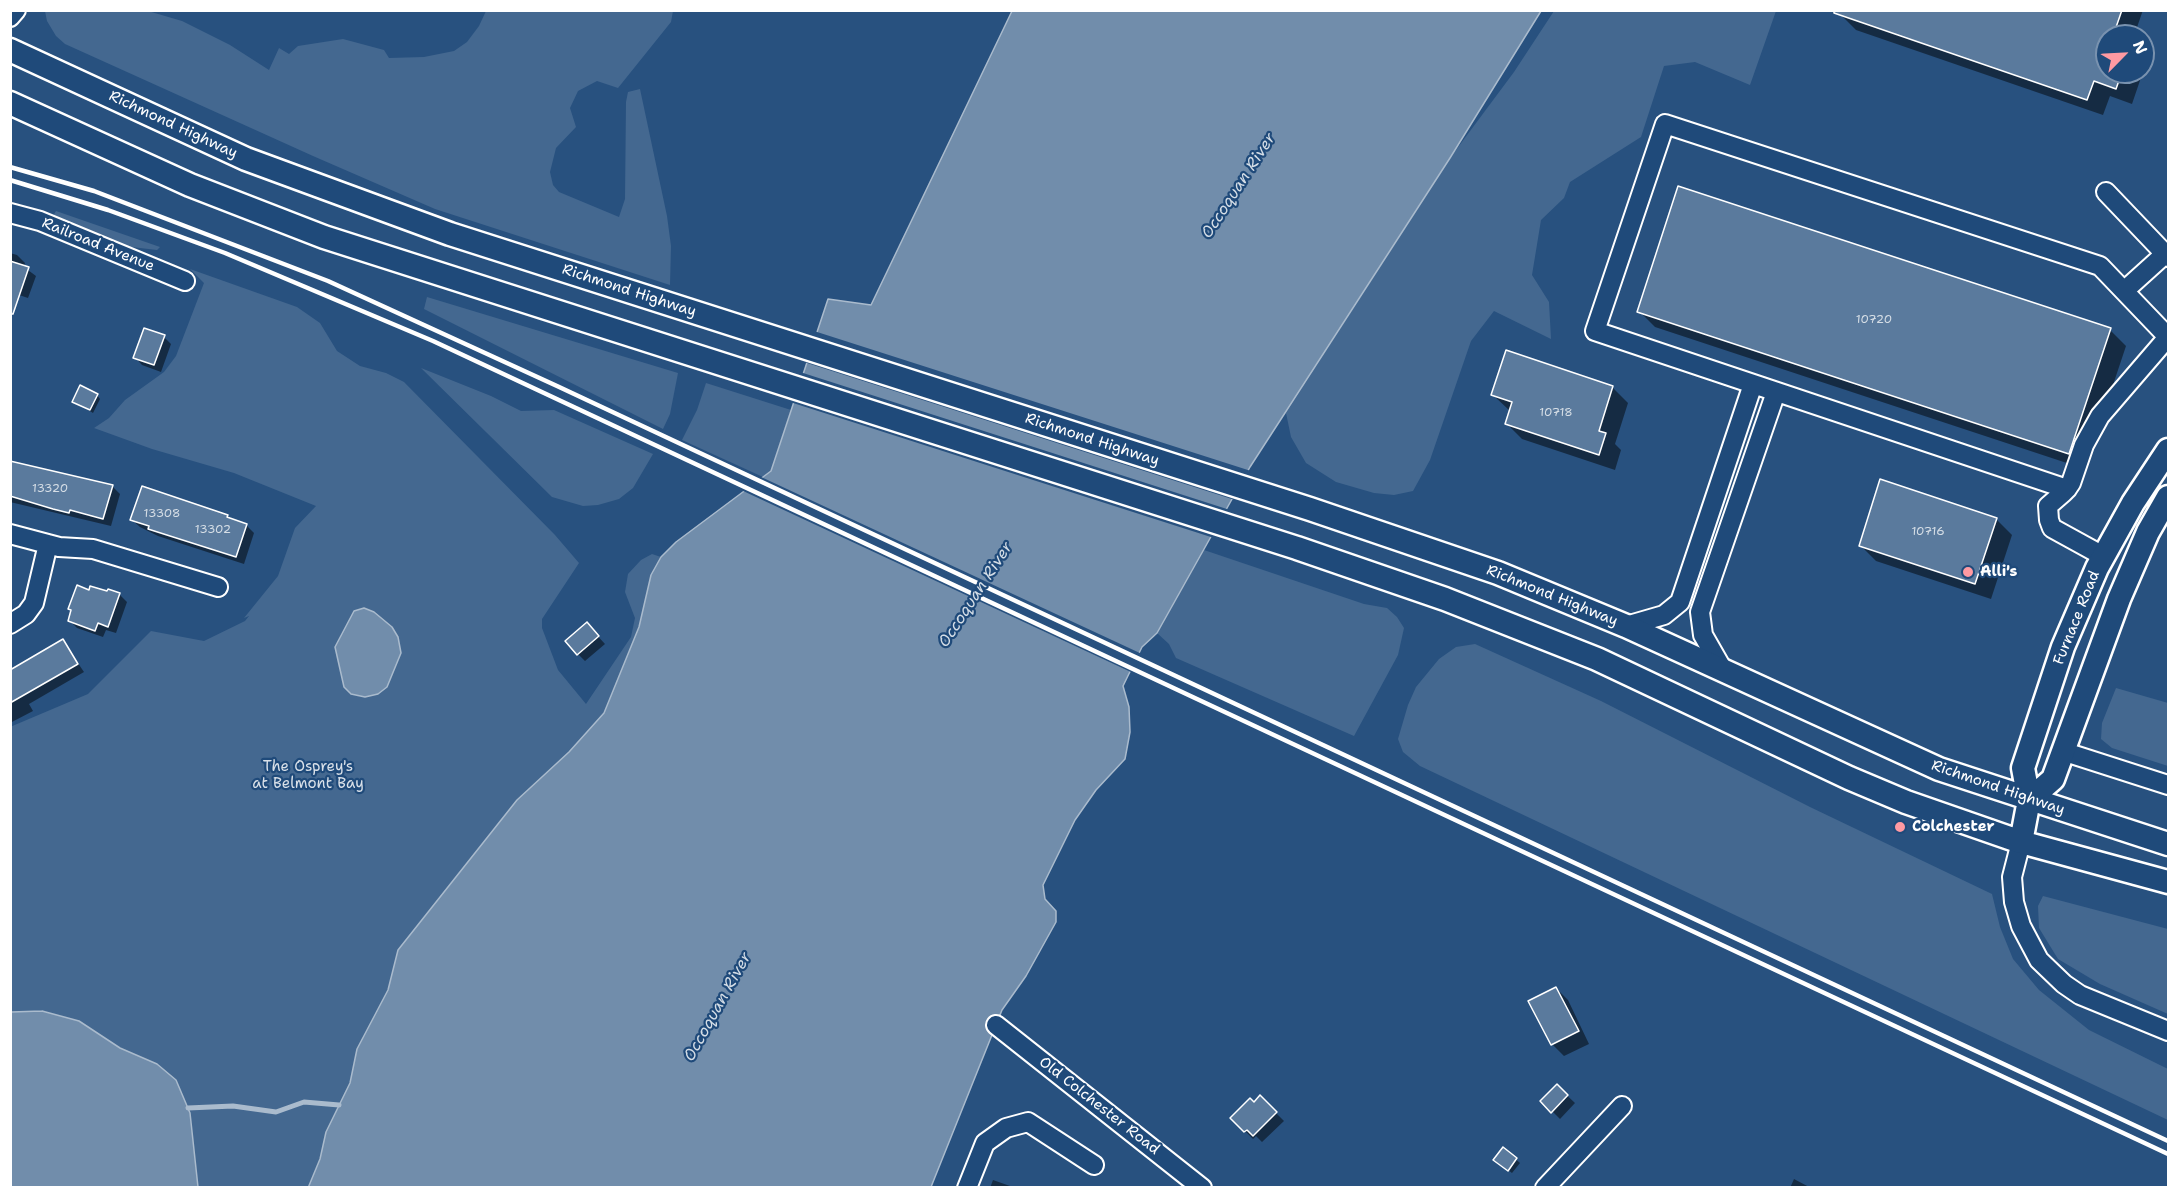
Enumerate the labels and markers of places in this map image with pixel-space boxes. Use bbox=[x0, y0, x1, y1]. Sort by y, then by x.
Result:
place label: Alli's bbox=[1980, 563, 2017, 581]
marker: Alli's bbox=[1961, 565, 1975, 579]
place label: Colchester bbox=[1912, 818, 1994, 836]
marker: Colchester bbox=[1893, 820, 1907, 834]

